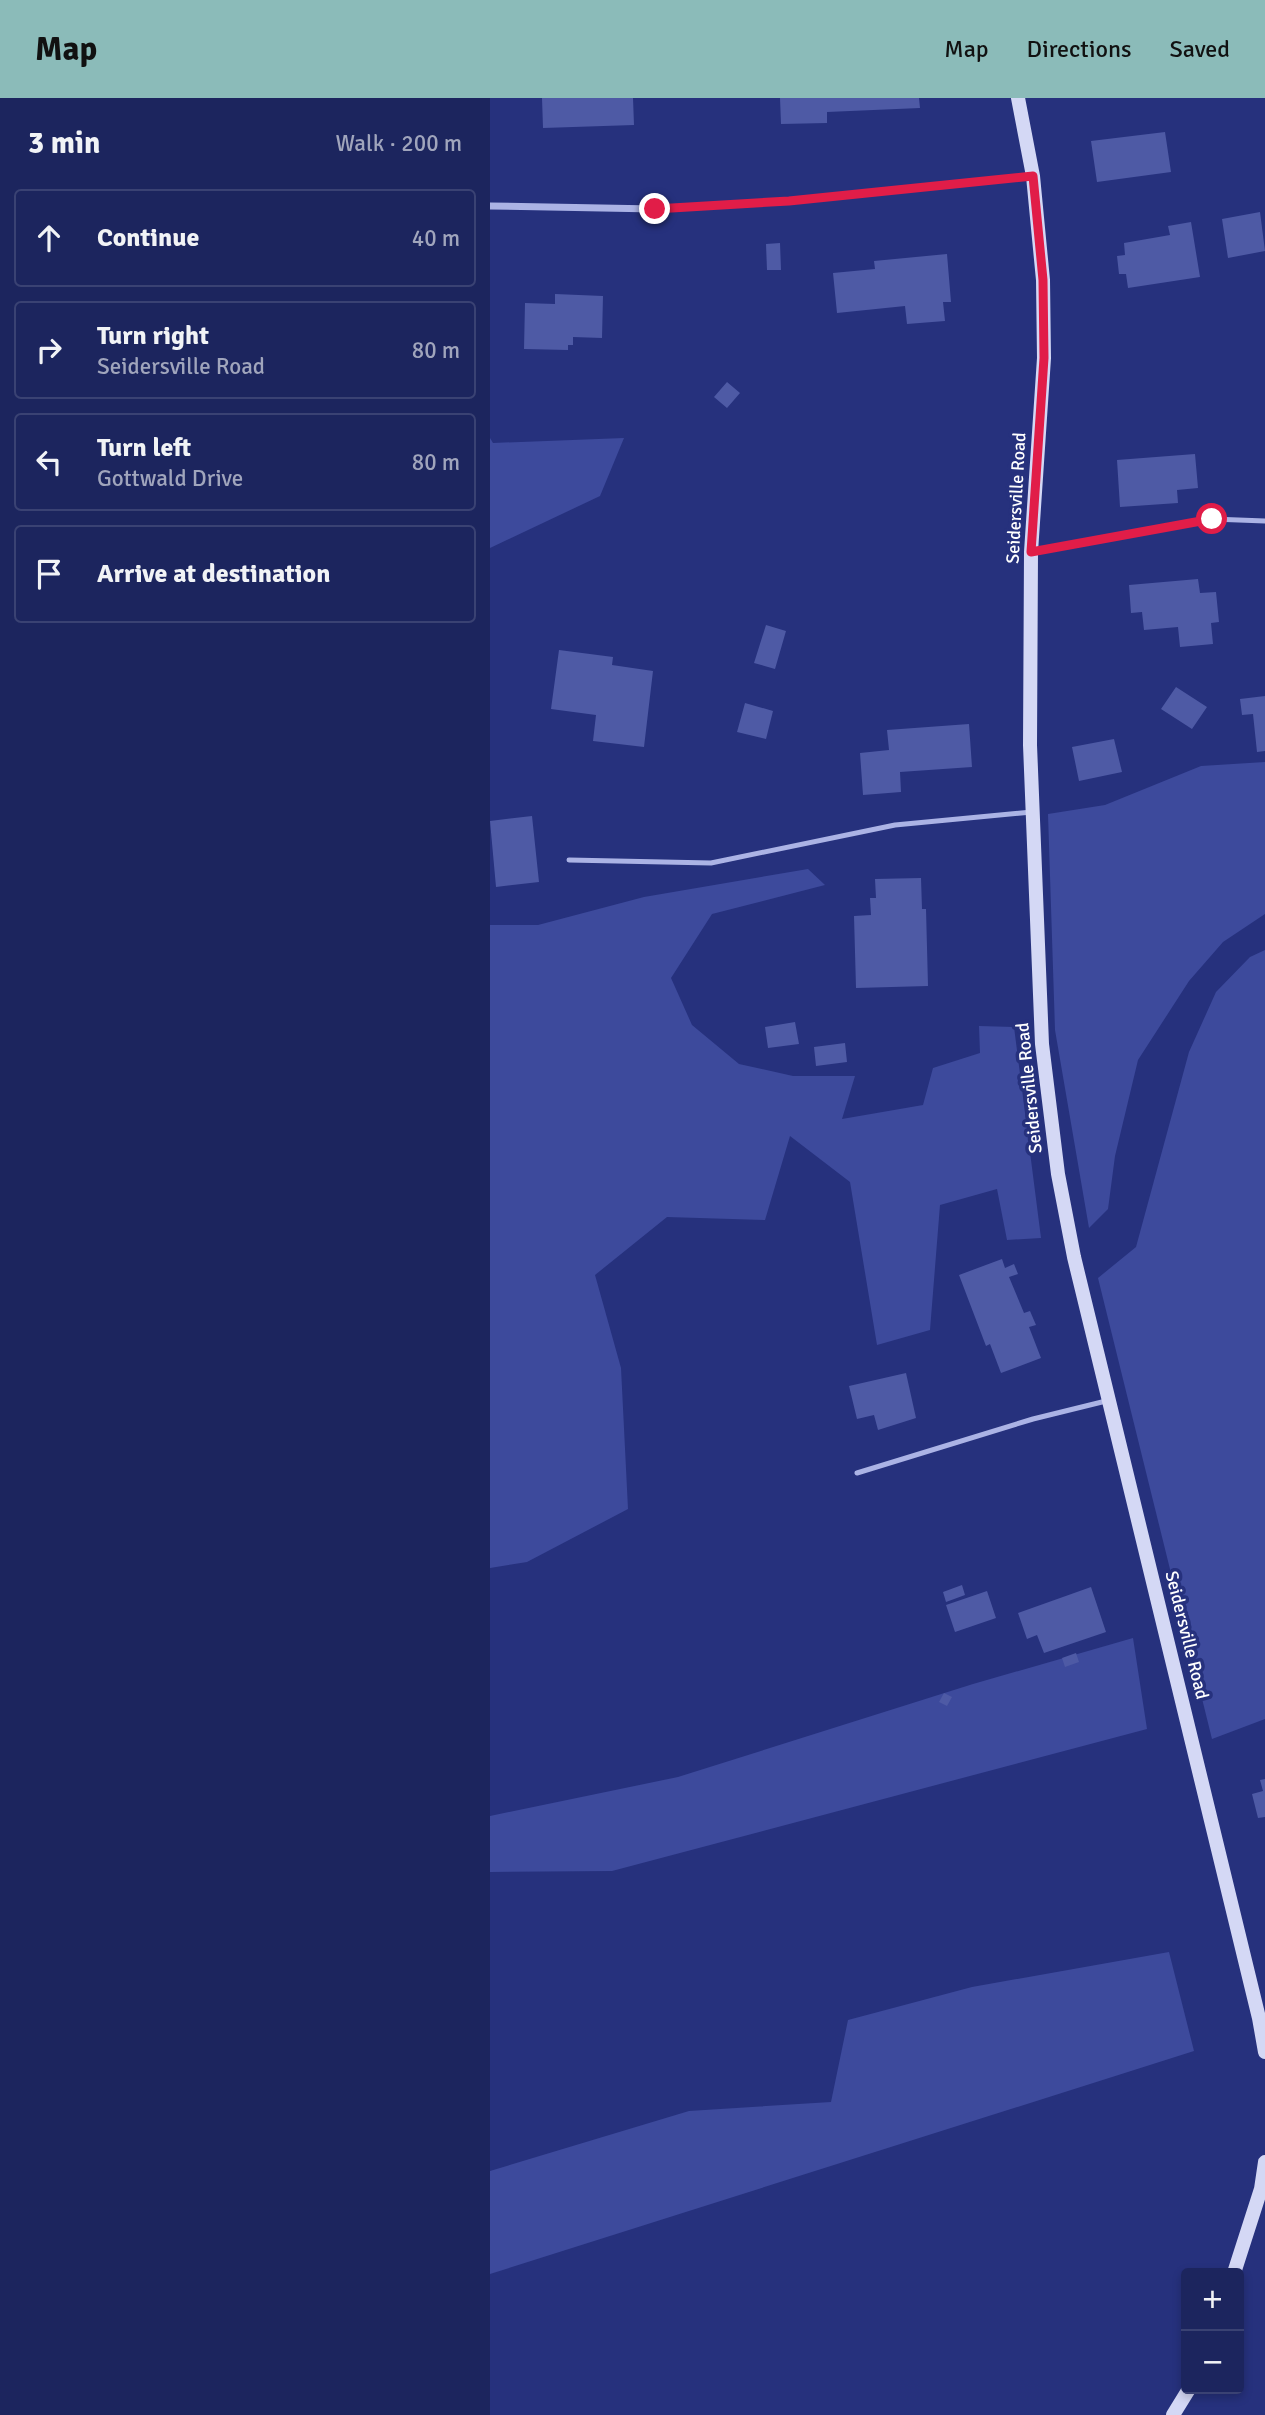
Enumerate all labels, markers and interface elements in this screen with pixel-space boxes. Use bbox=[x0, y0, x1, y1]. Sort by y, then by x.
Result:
text: Map bbox=[35, 29, 97, 70]
text: Map bbox=[944, 34, 989, 64]
text: Directions bbox=[1027, 34, 1132, 64]
text: Saved bbox=[1170, 34, 1230, 64]
text: 3 min bbox=[28, 125, 100, 162]
text: Walk · 200 m bbox=[336, 129, 462, 158]
route end bbox=[639, 193, 670, 224]
icon: ahead bbox=[30, 219, 68, 257]
text: Continue bbox=[97, 222, 199, 254]
text: 40 m bbox=[412, 224, 460, 253]
text: Turn right bbox=[97, 320, 209, 352]
icon: right bbox=[30, 331, 68, 369]
text: 80 m bbox=[412, 336, 460, 365]
text: Seidersville Road bbox=[97, 352, 265, 381]
text: Turn left bbox=[97, 432, 191, 464]
street label: Seidersville Road bbox=[1002, 432, 1030, 564]
icon: left bbox=[30, 443, 68, 481]
text: 80 m bbox=[412, 448, 460, 477]
text: Gottwald Drive bbox=[97, 464, 243, 493]
route start bbox=[1196, 503, 1227, 534]
icon: arrive bbox=[30, 555, 68, 593]
text: Arrive at destination bbox=[97, 558, 330, 590]
street label: Seidersville Road bbox=[1011, 1021, 1047, 1155]
street label: Seidersville Road bbox=[1160, 1569, 1214, 1701]
map controls bbox=[1181, 2268, 1244, 2394]
button: + bbox=[1181, 2268, 1244, 2331]
button: − bbox=[1181, 2331, 1244, 2394]

